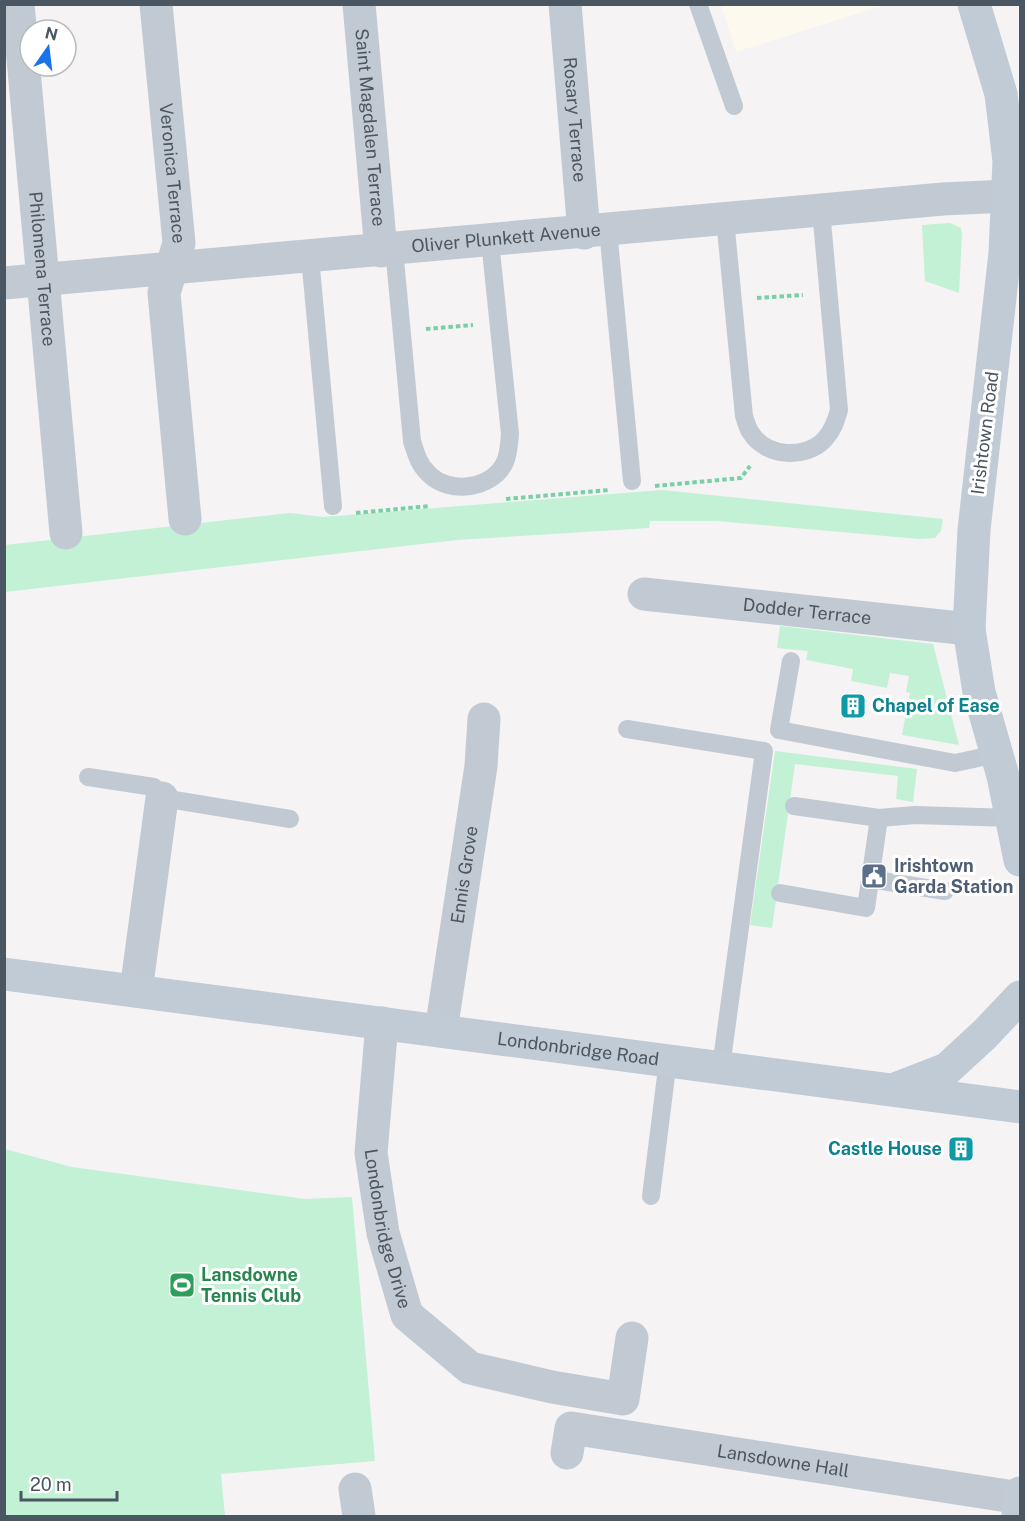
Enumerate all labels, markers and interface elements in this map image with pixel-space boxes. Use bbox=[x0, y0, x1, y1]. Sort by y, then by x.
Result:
north arrow bbox=[18, 18, 78, 78]
text: N bbox=[43, 23, 60, 45]
street label: Saint Magdalen Terrace bbox=[351, 28, 390, 227]
street label: Rosary Terrace bbox=[559, 56, 591, 183]
street label: Veronica Terrace bbox=[156, 102, 190, 244]
street label: Philomena Terrace bbox=[25, 191, 60, 347]
street label: Oliver Plunkett Avenue bbox=[410, 219, 601, 257]
street label: Irishtown Road bbox=[967, 370, 1002, 496]
street label: Dodder Terrace bbox=[742, 594, 872, 628]
building icon: Chapel of Ease bbox=[838, 691, 868, 721]
place label: Chapel of Ease bbox=[872, 695, 1000, 716]
street label: Ennis Grove bbox=[446, 824, 482, 925]
place label: Irishtown Garda Station bbox=[894, 855, 1013, 897]
public building icon: Irishtown Garda Station bbox=[859, 861, 889, 891]
street label: Londonbridge Road bbox=[496, 1028, 660, 1070]
building icon: Castle House bbox=[946, 1134, 976, 1164]
place label: Castle House bbox=[828, 1138, 942, 1159]
street label: Londonbridge Drive bbox=[360, 1147, 416, 1311]
place label: Lansdowne Tennis Club bbox=[201, 1264, 301, 1306]
sports icon: Lansdowne Tennis Club bbox=[167, 1270, 197, 1300]
street label: Lansdowne Hall bbox=[716, 1440, 851, 1481]
scale bar bbox=[21, 1464, 117, 1502]
text: 20 m bbox=[30, 1474, 72, 1495]

